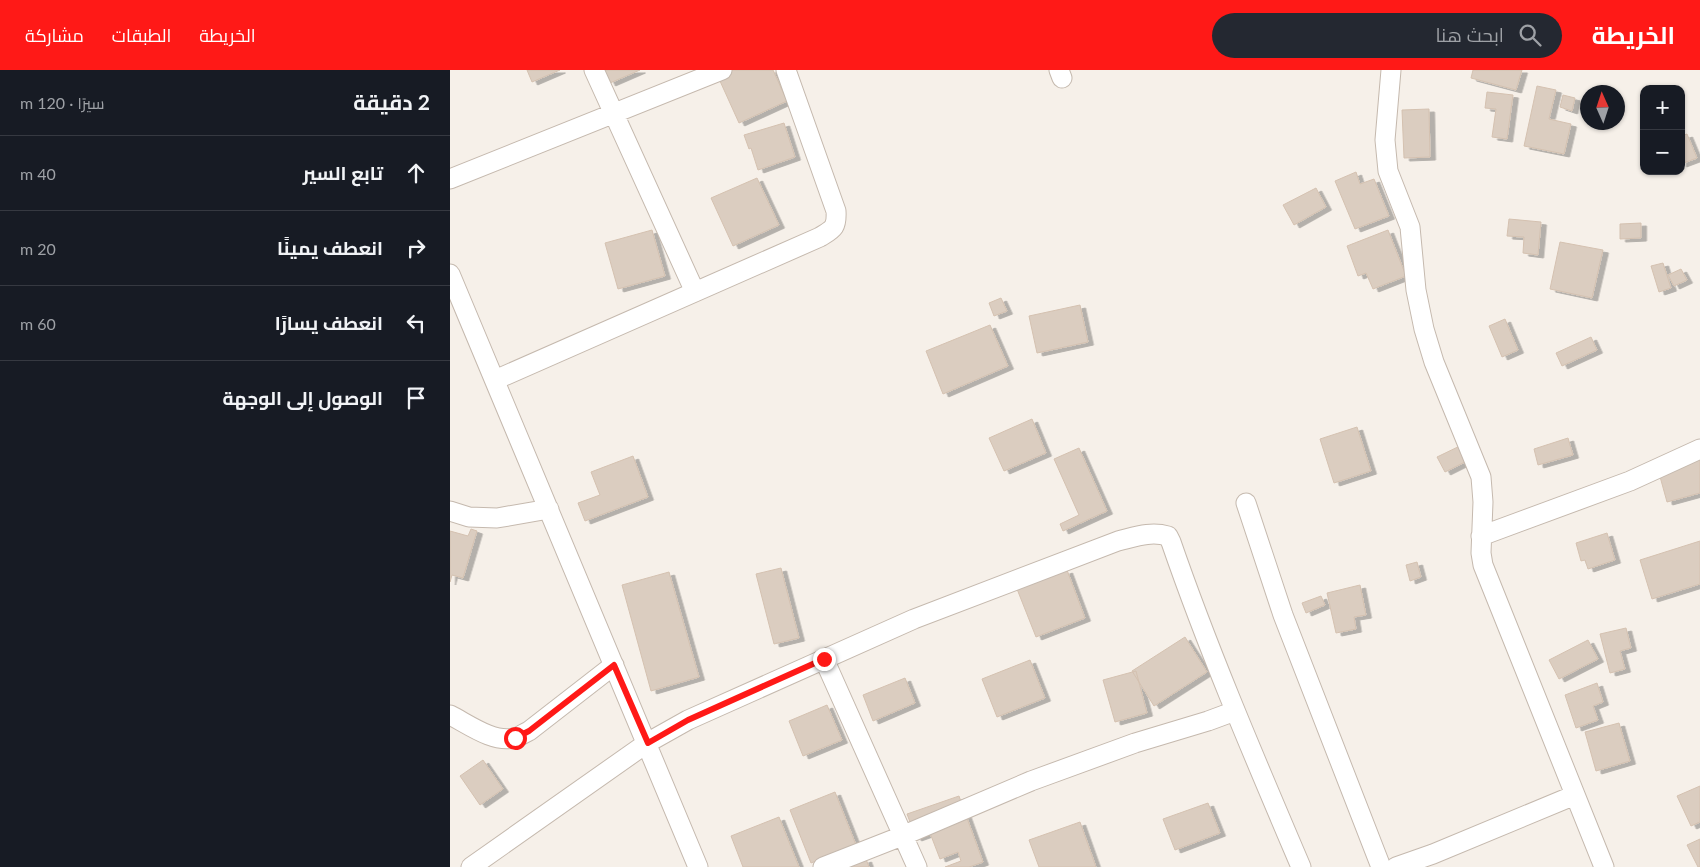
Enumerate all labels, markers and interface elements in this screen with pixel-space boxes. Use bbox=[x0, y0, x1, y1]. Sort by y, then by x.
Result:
search box bbox=[1212, 13, 1562, 58]
text: الخريطة bbox=[1592, 20, 1675, 49]
icon: search bbox=[1516, 21, 1544, 49]
text: ابحث هنا bbox=[1435, 23, 1504, 46]
text: مشاركة bbox=[25, 24, 84, 46]
text: الطبقات bbox=[112, 24, 171, 46]
text: الخريطة bbox=[199, 24, 256, 46]
north arrow bbox=[1580, 85, 1625, 130]
map controls bbox=[1640, 85, 1685, 175]
button: + bbox=[1640, 85, 1685, 130]
text: 2 دقيقة bbox=[353, 89, 430, 114]
text: سيرًا · 120 m bbox=[20, 93, 105, 112]
button: − bbox=[1640, 130, 1685, 175]
icon: ahead bbox=[402, 159, 430, 187]
text: تابع السير bbox=[303, 161, 383, 184]
text: 40 m bbox=[20, 164, 56, 183]
icon: right bbox=[402, 234, 430, 262]
text: انعطف يمينًا bbox=[277, 236, 383, 259]
text: 20 m bbox=[20, 239, 56, 258]
icon: left bbox=[402, 309, 430, 337]
text: انعطف يسارًا bbox=[275, 311, 383, 334]
text: 60 m bbox=[20, 314, 56, 333]
icon: arrive bbox=[402, 384, 430, 412]
text: الوصول إلى الوجهة bbox=[222, 386, 383, 409]
route end bbox=[813, 648, 836, 671]
route start bbox=[504, 727, 527, 750]

